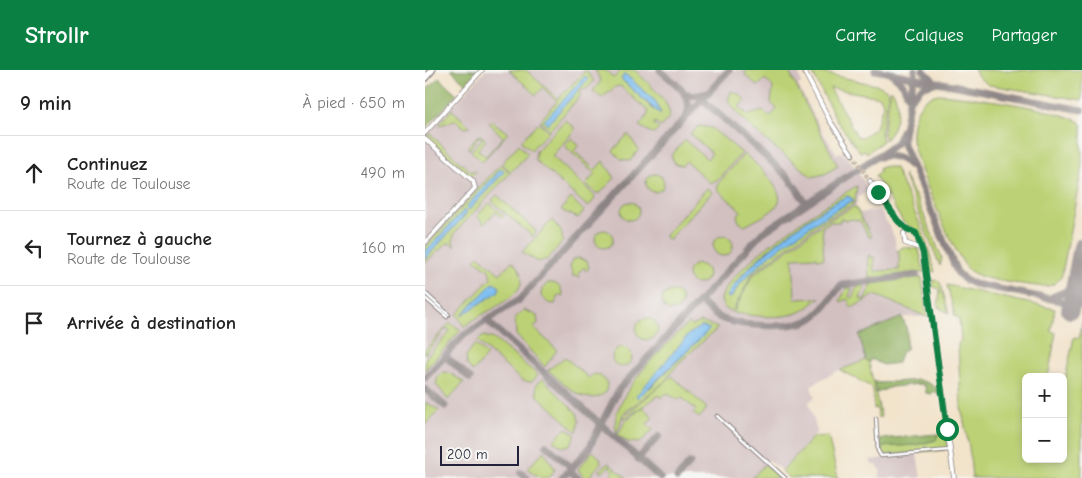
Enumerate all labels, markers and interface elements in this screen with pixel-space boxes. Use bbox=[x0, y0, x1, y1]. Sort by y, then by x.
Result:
text: Strollr bbox=[25, 21, 89, 49]
text: Carte bbox=[835, 25, 876, 46]
text: Calques bbox=[904, 25, 964, 46]
text: Partager bbox=[992, 25, 1057, 46]
text: 9 min bbox=[20, 91, 72, 115]
text: À pied · 650 m bbox=[303, 94, 405, 112]
text: Continuez bbox=[67, 153, 147, 175]
icon: ahead bbox=[20, 159, 48, 187]
text: 490 m bbox=[360, 164, 405, 182]
text: Route de Toulouse bbox=[67, 175, 191, 193]
route end bbox=[867, 181, 890, 204]
text: Tournez à gauche bbox=[67, 228, 212, 250]
icon: left bbox=[20, 234, 48, 262]
text: 160 m bbox=[362, 239, 405, 257]
text: Route de Toulouse bbox=[67, 250, 191, 268]
icon: arrive bbox=[20, 309, 48, 337]
text: Arrivée à destination bbox=[67, 312, 236, 334]
map controls bbox=[1022, 373, 1067, 463]
button: + bbox=[1022, 373, 1067, 418]
route start bbox=[936, 418, 959, 441]
button: − bbox=[1022, 418, 1067, 463]
scale bar bbox=[440, 443, 519, 466]
text: 200 m bbox=[447, 446, 488, 463]

